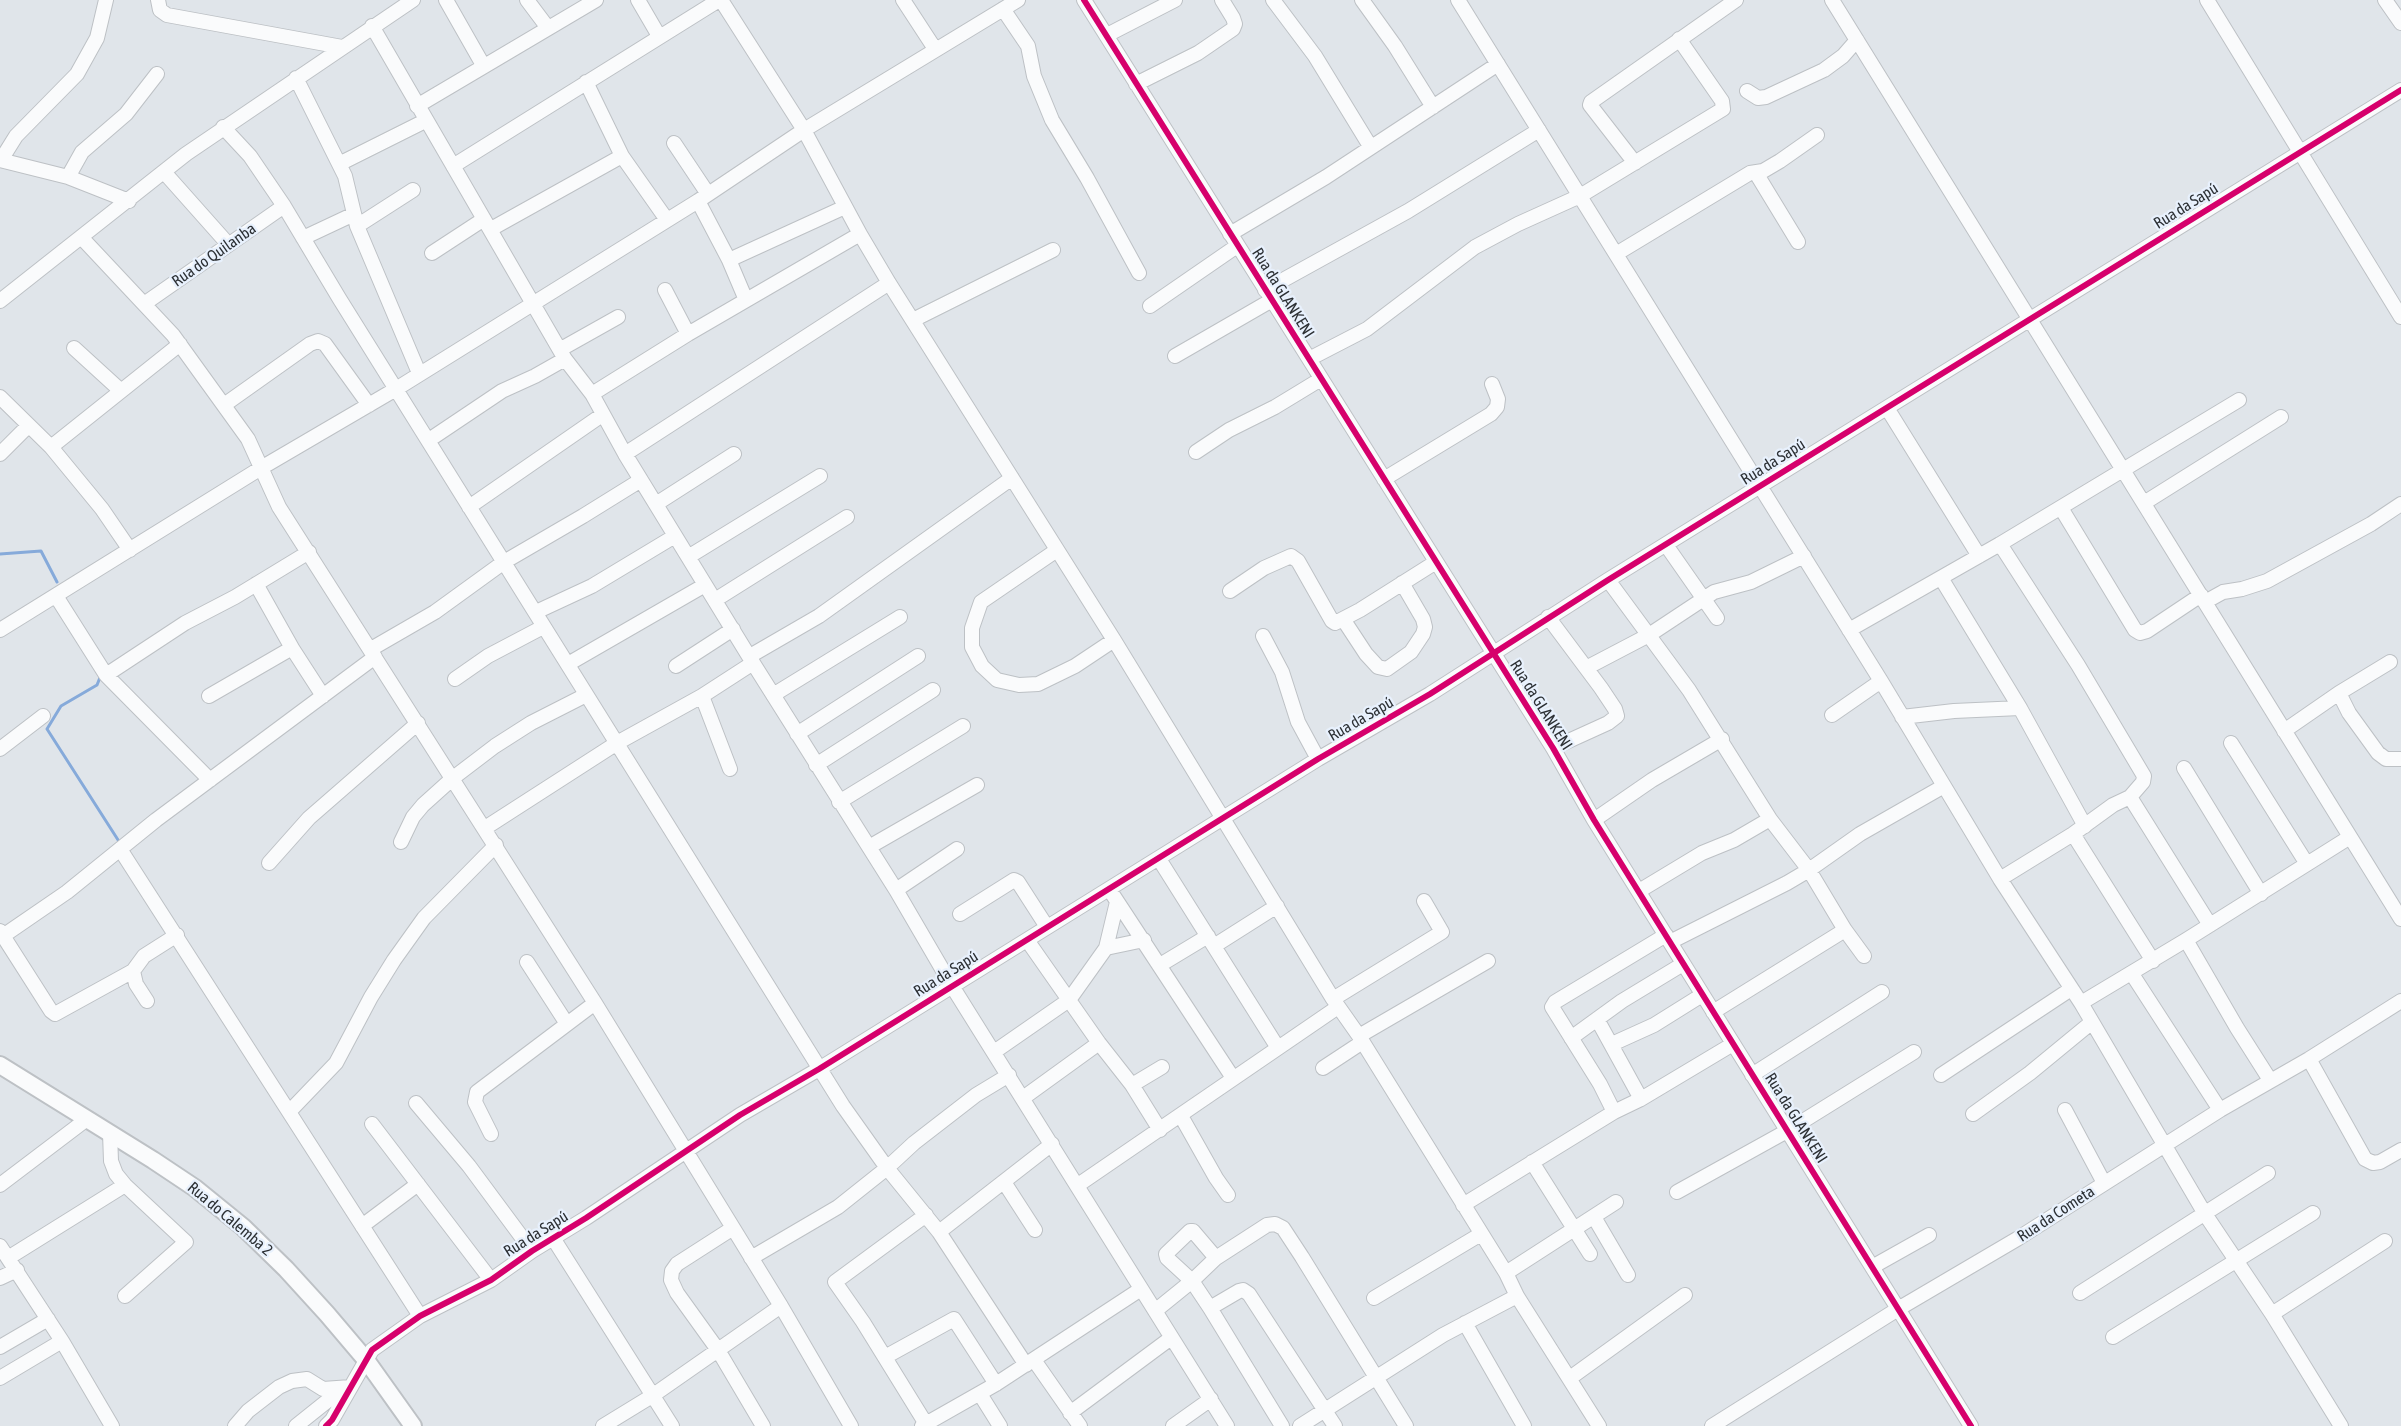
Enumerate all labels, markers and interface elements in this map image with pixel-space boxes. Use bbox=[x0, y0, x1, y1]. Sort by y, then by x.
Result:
street label: Rua da Sapú bbox=[2150, 179, 2222, 233]
street label: Rua do Quilanba bbox=[168, 219, 260, 291]
street label: Rua da GLANKENI bbox=[1248, 244, 1318, 342]
street label: Rua da Sapú bbox=[1737, 435, 1809, 489]
street label: Rua da GLANKENI bbox=[1506, 656, 1576, 754]
street label: Rua da Sapú bbox=[1325, 693, 1397, 745]
street label: Rua da Sapú bbox=[910, 947, 982, 1001]
street label: Rua da GLANKENI bbox=[1761, 1069, 1831, 1167]
street label: Rua do Calemba 2 bbox=[184, 1178, 276, 1260]
street label: Rua da Cometa bbox=[2014, 1182, 2098, 1246]
street label: Rua da Sapú bbox=[500, 1207, 572, 1261]

